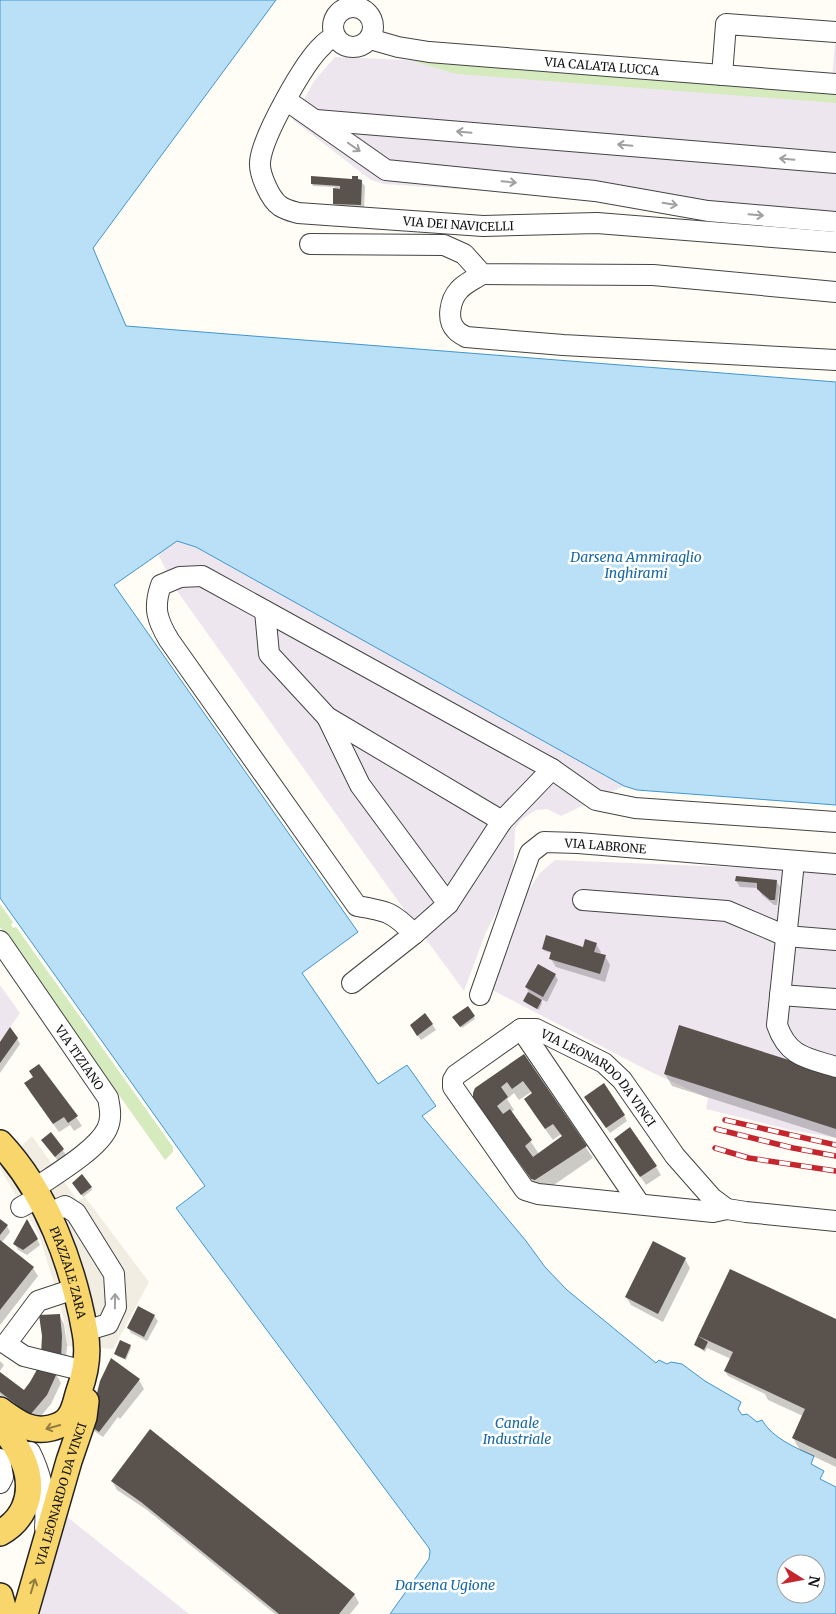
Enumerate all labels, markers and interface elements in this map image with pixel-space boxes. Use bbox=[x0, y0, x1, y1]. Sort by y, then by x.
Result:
street label: VIA CALATA LUCCA bbox=[543, 54, 660, 78]
one-way arrow bbox=[456, 127, 472, 137]
one-way arrow bbox=[618, 141, 634, 150]
one-way arrow bbox=[347, 142, 361, 152]
one-way arrow bbox=[780, 154, 796, 164]
one-way arrow bbox=[500, 178, 516, 187]
one-way arrow bbox=[661, 200, 677, 210]
one-way arrow bbox=[748, 210, 764, 220]
street label: VIA DEI NAVICELLI bbox=[401, 213, 514, 234]
water label: Darsena Ammiraglio Inghirami bbox=[569, 548, 702, 582]
street label: VIA LABRONE bbox=[564, 835, 647, 856]
street label: VIA TIZIANO bbox=[52, 1021, 108, 1093]
street label: VIA LEONARDO DA VINCI bbox=[538, 1025, 659, 1129]
street label: PIAZZALE ZARA bbox=[47, 1224, 90, 1320]
one-way arrow bbox=[110, 1294, 120, 1310]
water label: Canale Industriale bbox=[483, 1414, 551, 1448]
street label: VIA LEONARDO DA VINCI bbox=[32, 1421, 89, 1568]
one-way arrow bbox=[45, 1423, 61, 1432]
north arrow bbox=[776, 1554, 826, 1604]
text: N bbox=[804, 1574, 824, 1589]
water label: Darsena Ugione bbox=[394, 1576, 495, 1594]
one-way arrow bbox=[29, 1578, 39, 1594]

